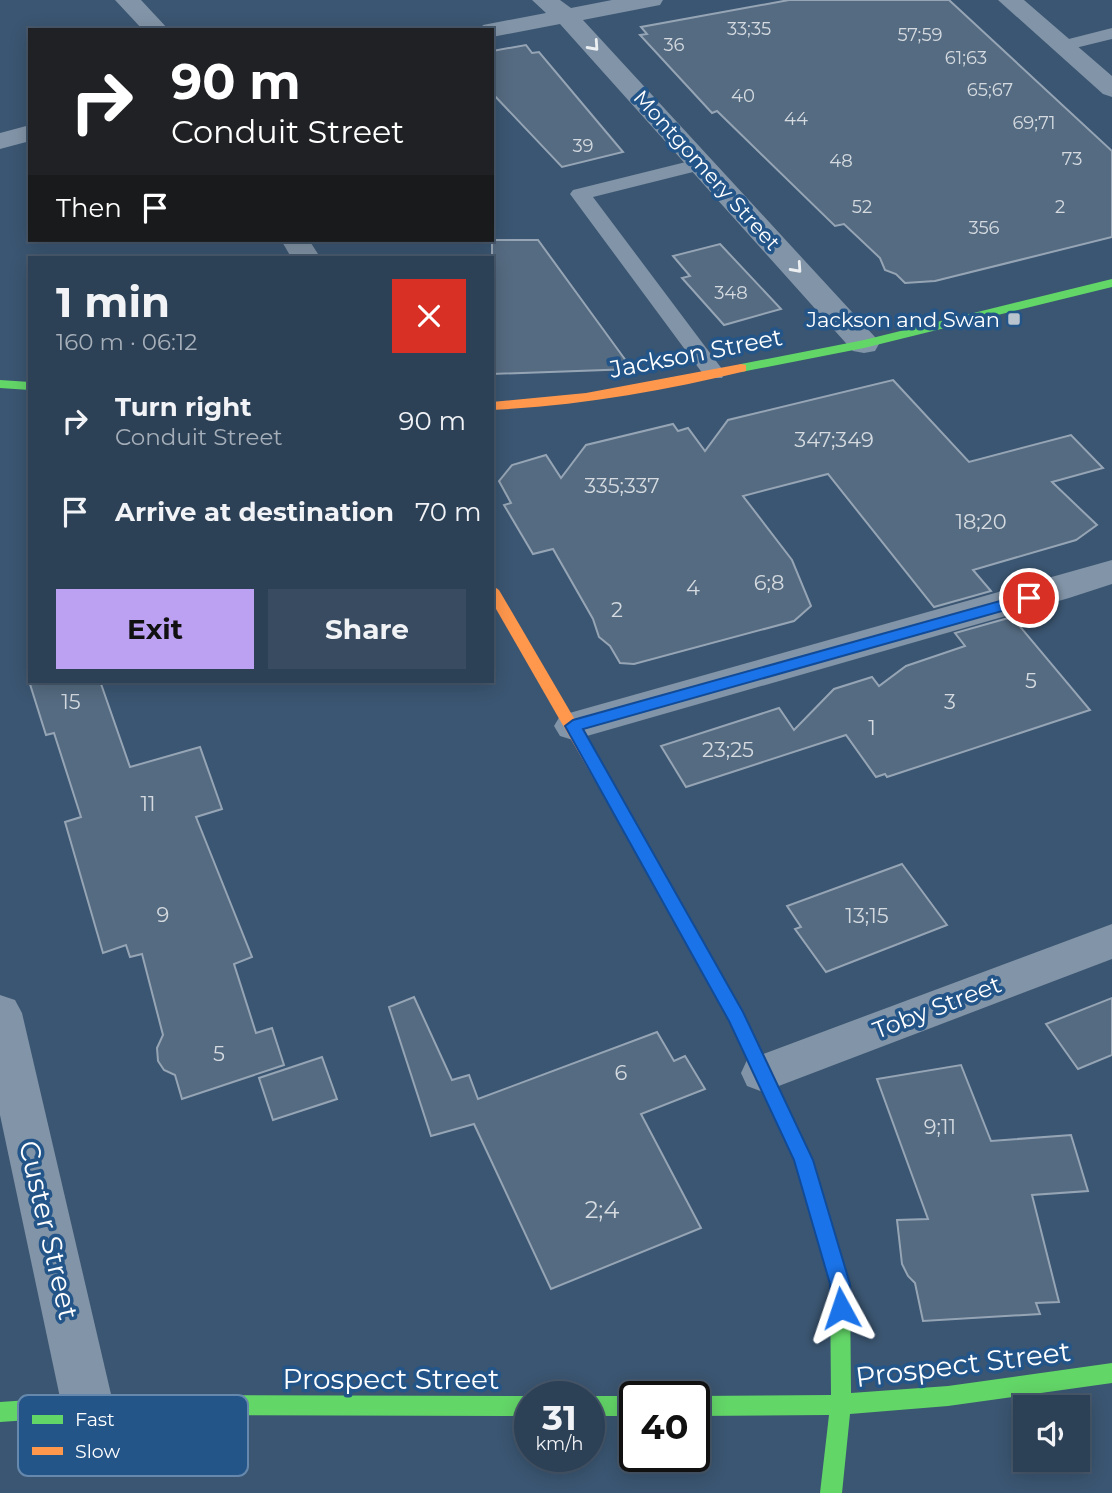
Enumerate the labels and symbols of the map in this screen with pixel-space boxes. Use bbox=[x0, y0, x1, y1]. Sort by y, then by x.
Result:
house number: 33;35 bbox=[727, 18, 771, 40]
house number: 57;59 bbox=[897, 24, 943, 46]
house number: 36 bbox=[663, 34, 685, 56]
one-way arrow bbox=[586, 38, 598, 51]
house number: 61;63 bbox=[945, 47, 987, 69]
house number: 65;67 bbox=[967, 79, 1013, 101]
street label: Montgomery Street bbox=[629, 85, 785, 255]
house number: 40 bbox=[731, 85, 755, 107]
house number: 44 bbox=[784, 108, 808, 130]
house number: 69;71 bbox=[1012, 112, 1056, 134]
house number: 39 bbox=[572, 135, 594, 157]
house number: 73 bbox=[1062, 148, 1082, 170]
house number: 48 bbox=[829, 150, 853, 172]
house number: 52 bbox=[852, 196, 872, 218]
house number: 2 bbox=[1055, 196, 1065, 218]
house number: 356 bbox=[968, 217, 1000, 239]
one-way arrow bbox=[789, 260, 801, 273]
house number: 348 bbox=[714, 282, 748, 304]
place label: Jackson and Swan bbox=[805, 307, 1000, 332]
marker: Jackson and Swan bbox=[1006, 311, 1022, 327]
street label: Jackson Street bbox=[606, 322, 785, 384]
house number: 347;349 bbox=[794, 427, 874, 452]
house number: 335;337 bbox=[584, 473, 660, 498]
house number: 18;20 bbox=[955, 509, 1007, 534]
pin bbox=[999, 568, 1059, 628]
house number: 6;8 bbox=[754, 570, 784, 595]
house number: 4 bbox=[686, 575, 700, 600]
house number: 2 bbox=[611, 597, 623, 622]
house number: 5 bbox=[1025, 668, 1037, 693]
house number: 15 bbox=[61, 689, 81, 714]
house number: 3 bbox=[944, 689, 956, 714]
house number: 1 bbox=[868, 715, 876, 740]
house number: 23;25 bbox=[702, 737, 754, 762]
house number: 11 bbox=[140, 791, 156, 816]
house number: 9 bbox=[157, 902, 169, 927]
house number: 13;15 bbox=[845, 903, 889, 928]
street label: Toby Street bbox=[869, 969, 1006, 1045]
house number: 5 bbox=[213, 1041, 225, 1066]
house number: 6 bbox=[615, 1060, 628, 1085]
house number: 9;11 bbox=[924, 1114, 956, 1139]
street label: Custer Street bbox=[12, 1137, 86, 1323]
house number: 2;4 bbox=[585, 1195, 619, 1224]
position arrow bbox=[804, 1271, 878, 1345]
street label: Prospect Street bbox=[853, 1334, 1073, 1394]
street label: Prospect Street bbox=[283, 1362, 499, 1396]
speed limit sign: 40 bbox=[619, 1381, 710, 1472]
legend bbox=[18, 1395, 248, 1476]
text: Fast bbox=[75, 1408, 115, 1431]
text: Slow bbox=[75, 1440, 120, 1463]

